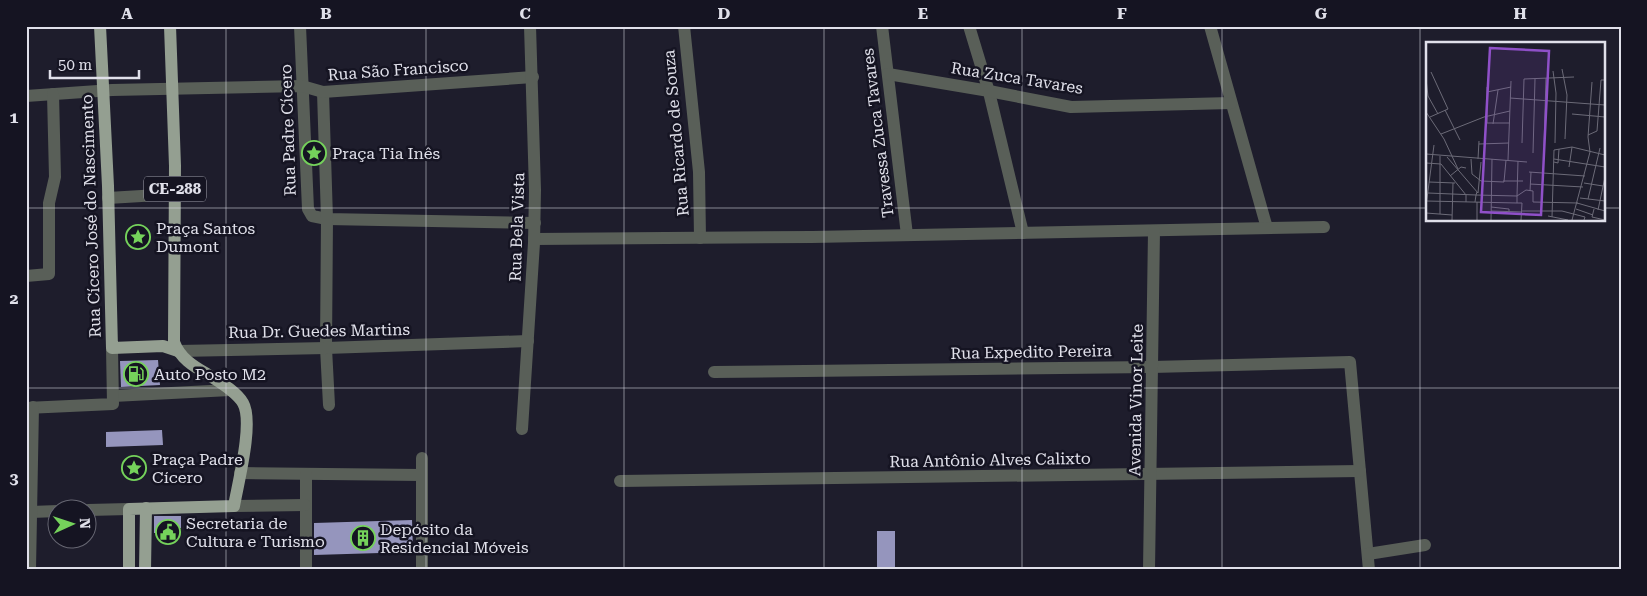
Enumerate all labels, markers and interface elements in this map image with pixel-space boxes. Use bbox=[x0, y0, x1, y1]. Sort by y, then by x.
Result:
text: A bbox=[121, 4, 133, 23]
text: B bbox=[320, 4, 332, 23]
text: C bbox=[519, 4, 531, 23]
text: D bbox=[718, 4, 731, 23]
text: E bbox=[918, 4, 928, 23]
text: F bbox=[1117, 4, 1127, 23]
text: G bbox=[1315, 4, 1328, 23]
text: H bbox=[1513, 4, 1527, 23]
inset map bbox=[1426, 42, 1604, 221]
street label: Travessa Zuca Tavares bbox=[858, 47, 898, 219]
scale bar bbox=[50, 48, 139, 80]
street label: Rua Ricardo de Souza bbox=[659, 49, 693, 217]
text: 50 m bbox=[58, 56, 93, 74]
street label: Rua São Francisco bbox=[327, 56, 469, 84]
street label: Rua Zuca Tavares bbox=[950, 58, 1085, 98]
street label: Rua Padre Cícero bbox=[276, 63, 300, 196]
street label: Rua Cícero José do Nascimento bbox=[77, 94, 105, 338]
text: 1 bbox=[10, 108, 19, 127]
place icon: Praça Tia Inês bbox=[301, 140, 327, 166]
place label: Praça Tia Inês bbox=[332, 144, 441, 163]
street label: Rua Bela Vista bbox=[506, 172, 528, 282]
road number: CE-288 bbox=[144, 176, 206, 202]
place label: Praça Santos Dumont bbox=[156, 219, 256, 256]
place icon: Praça Santos Dumont bbox=[125, 224, 151, 250]
text: 2 bbox=[10, 289, 19, 308]
street label: Rua Dr. Guedes Martins bbox=[228, 320, 411, 342]
street label: Avenida Vinor Leite bbox=[1125, 323, 1147, 476]
street label: Rua Expedito Pereira bbox=[950, 341, 1112, 363]
fuel station icon: Auto Posto M2 bbox=[123, 361, 149, 387]
place label: Auto Posto M2 bbox=[154, 365, 266, 384]
street label: Rua Antônio Alves Calixto bbox=[889, 449, 1091, 471]
place label: Praça Padre Cícero bbox=[152, 450, 243, 487]
place icon: Praça Padre Cícero bbox=[121, 455, 147, 481]
text: 3 bbox=[10, 469, 19, 488]
north arrow bbox=[48, 498, 98, 548]
place label: Secretaria de Cultura e Turismo bbox=[186, 514, 325, 551]
text: N bbox=[77, 518, 93, 529]
public building icon: Secretaria de Cultura e Turismo bbox=[155, 519, 181, 545]
place label: Depósito da Residencial Móveis bbox=[380, 520, 529, 557]
building icon: Depósito da Residencial Móveis bbox=[350, 525, 376, 551]

